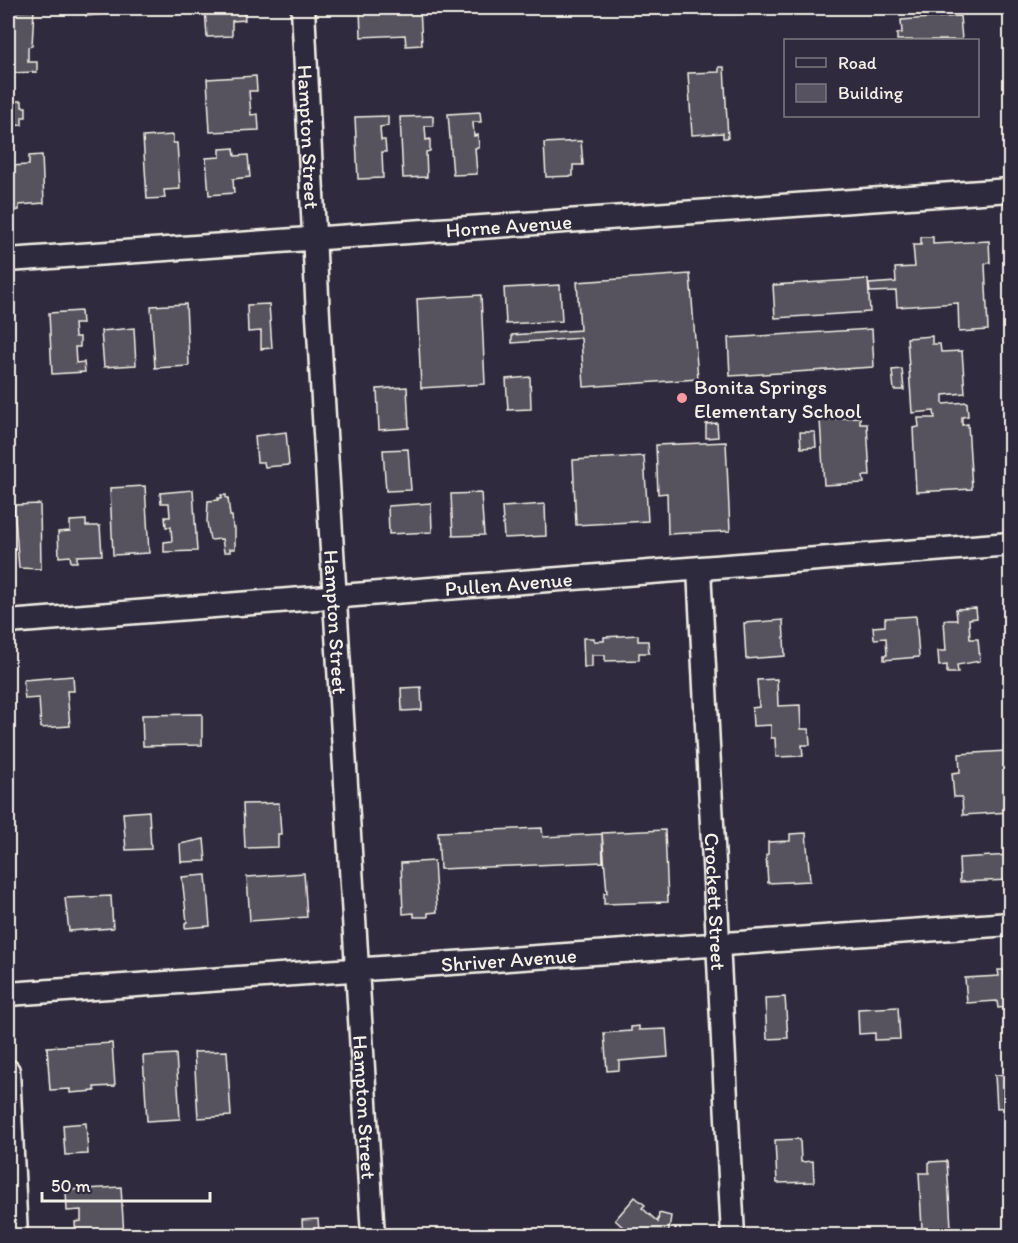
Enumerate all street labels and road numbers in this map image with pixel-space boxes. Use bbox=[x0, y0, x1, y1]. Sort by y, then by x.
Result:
street label: Hampton Street bbox=[293, 64, 325, 210]
street label: Horne Avenue bbox=[445, 208, 573, 242]
street label: Hampton Street bbox=[320, 549, 353, 695]
street label: Pullen Avenue bbox=[444, 566, 573, 600]
street label: Crockett Street bbox=[700, 832, 732, 971]
street label: Shriver Avenue bbox=[440, 942, 578, 976]
street label: Hampton Street bbox=[349, 1034, 382, 1180]

